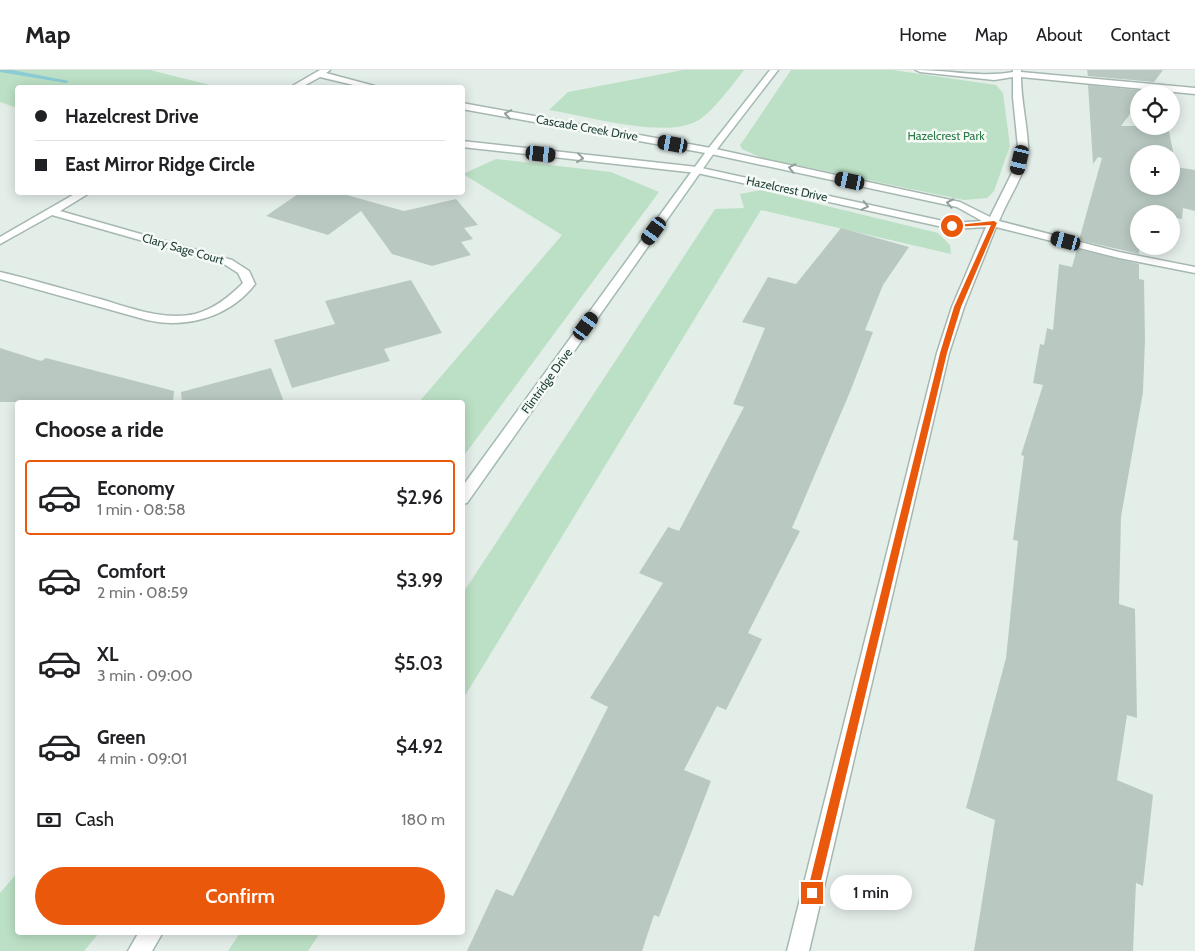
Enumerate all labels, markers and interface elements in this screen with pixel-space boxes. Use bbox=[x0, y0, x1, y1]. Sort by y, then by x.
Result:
text: Map bbox=[25, 20, 71, 49]
text: Home bbox=[899, 24, 947, 46]
text: Map bbox=[975, 24, 1008, 46]
text: About bbox=[1036, 24, 1082, 46]
text: Contact bbox=[1110, 24, 1170, 46]
map controls bbox=[1130, 85, 1180, 255]
button: locate bbox=[1130, 85, 1180, 135]
text: Hazelcrest Drive bbox=[65, 105, 198, 128]
one-way arrow bbox=[504, 110, 512, 120]
street label: Cascade Creek Drive bbox=[535, 111, 639, 144]
park label: Hazelcrest Park bbox=[907, 128, 985, 143]
car bbox=[656, 134, 689, 154]
car bbox=[1009, 144, 1030, 176]
car bbox=[525, 145, 556, 163]
button: + bbox=[1130, 145, 1180, 195]
one-way arrow bbox=[577, 152, 585, 163]
text: East Mirror Ridge Circle bbox=[65, 153, 255, 176]
one-way arrow bbox=[787, 163, 796, 174]
car bbox=[833, 171, 866, 191]
street label: Hazelcrest Drive bbox=[745, 173, 829, 204]
one-way arrow bbox=[946, 198, 955, 208]
one-way arrow bbox=[860, 200, 869, 211]
button: − bbox=[1130, 205, 1180, 255]
car bbox=[639, 214, 668, 248]
route start bbox=[941, 215, 963, 237]
street label: Clary Sage Court bbox=[141, 230, 226, 267]
car bbox=[1049, 230, 1082, 252]
car bbox=[571, 309, 600, 343]
street label: Flintridge Drive bbox=[518, 345, 575, 416]
text: Choose a ride bbox=[35, 416, 164, 443]
icon: car bbox=[37, 475, 82, 520]
text: Economy bbox=[97, 477, 175, 500]
text: $2.96 bbox=[397, 486, 443, 509]
text: 1 min · 08:58 bbox=[97, 500, 186, 519]
icon: car bbox=[37, 558, 82, 603]
text: Comfort bbox=[97, 560, 166, 583]
text: $3.99 bbox=[396, 569, 443, 592]
text: 2 min · 08:59 bbox=[97, 583, 188, 602]
icon: car bbox=[37, 641, 82, 686]
text: XL bbox=[97, 643, 118, 666]
text: $5.03 bbox=[394, 652, 443, 675]
text: 3 min · 09:00 bbox=[97, 666, 193, 685]
icon: car bbox=[37, 724, 82, 769]
text: Green bbox=[97, 726, 146, 749]
text: $4.92 bbox=[396, 735, 443, 758]
text: 4 min · 09:01 bbox=[97, 749, 187, 768]
icon: cash bbox=[35, 806, 63, 834]
text: Cash bbox=[75, 808, 114, 831]
text: 180 m bbox=[401, 810, 445, 829]
button: Confirm bbox=[35, 867, 445, 925]
callout: 1 min bbox=[830, 876, 912, 910]
route end bbox=[801, 882, 823, 904]
text: 1 min bbox=[853, 883, 889, 902]

